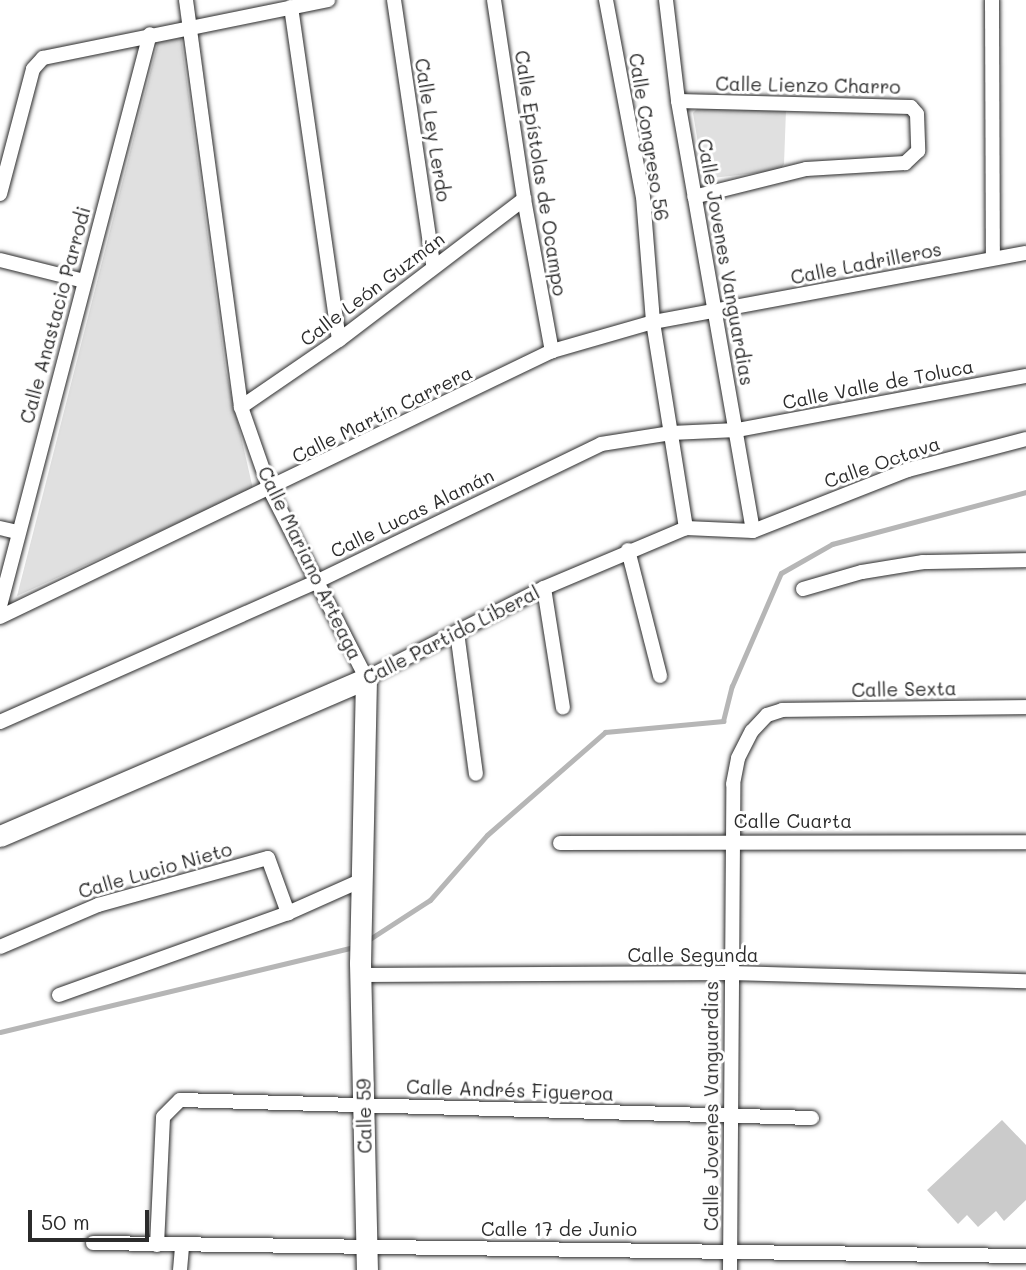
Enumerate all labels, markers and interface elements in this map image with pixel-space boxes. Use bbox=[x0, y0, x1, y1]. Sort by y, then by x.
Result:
street label: Calle Epístolas de Ocampo bbox=[510, 49, 572, 297]
street label: Calle Congreso 56 bbox=[624, 51, 674, 223]
street label: Calle Ley Lerdo bbox=[410, 57, 456, 203]
street label: Calle Lienzo Charro bbox=[715, 72, 901, 98]
street label: Calle Jovenes Vanguardias bbox=[693, 137, 759, 387]
street label: Calle Anastacio Parrodi bbox=[15, 204, 95, 426]
street label: Calle León Guzmán bbox=[295, 227, 449, 351]
street label: Calle Ladrilleros bbox=[789, 237, 943, 289]
street label: Calle Valle de Toluca bbox=[781, 354, 975, 414]
street label: Calle Martín Carrera bbox=[288, 360, 476, 468]
street label: Calle Octava bbox=[821, 432, 943, 492]
street label: Calle Mariano Arteaga bbox=[253, 463, 367, 663]
street label: Calle Lucas Alamán bbox=[327, 464, 497, 562]
street label: Calle Partido Liberal bbox=[359, 581, 543, 689]
street label: Calle Sexta bbox=[851, 677, 957, 701]
street label: Calle Cuarta bbox=[734, 810, 852, 832]
street label: Calle Lucio Nieto bbox=[76, 837, 234, 903]
street label: Calle Segunda bbox=[627, 944, 759, 966]
street label: Calle Jovenes Vanguardias bbox=[700, 981, 722, 1231]
street label: Calle Andrés Figueroa bbox=[406, 1075, 614, 1105]
street label: Calle 59 bbox=[352, 1078, 376, 1154]
scale bar bbox=[32, 1196, 152, 1240]
text: 50 m bbox=[41, 1208, 90, 1235]
street label: Calle 17 de Junio bbox=[481, 1218, 637, 1240]

